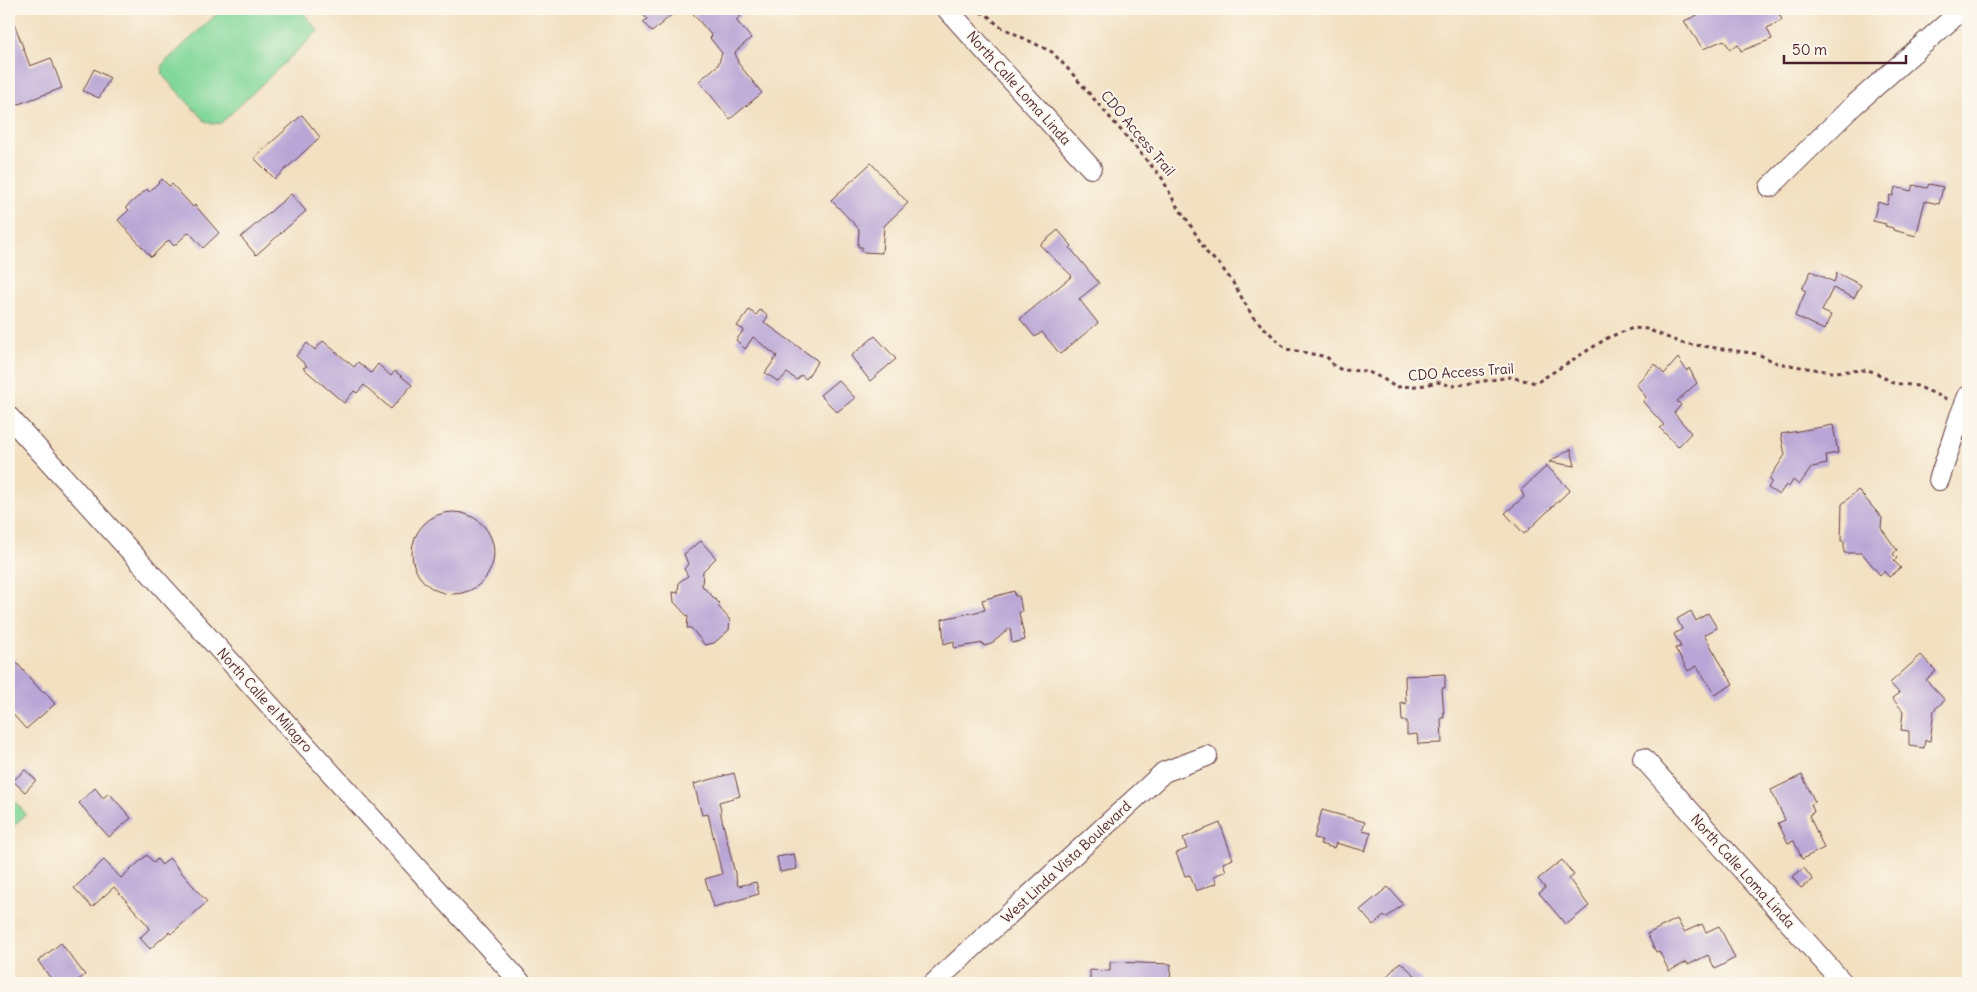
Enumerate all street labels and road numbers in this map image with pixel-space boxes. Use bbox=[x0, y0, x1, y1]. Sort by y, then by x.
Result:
street label: North Calle Loma Linda bbox=[963, 27, 1075, 149]
street label: CDO Access Trail bbox=[1097, 87, 1179, 179]
street label: CDO Access Trail bbox=[1408, 359, 1514, 385]
street label: North Calle el Milagro bbox=[213, 644, 317, 756]
street label: West Linda Vista Boulevard bbox=[997, 797, 1135, 927]
street label: North Calle Loma Linda bbox=[1687, 810, 1799, 932]

